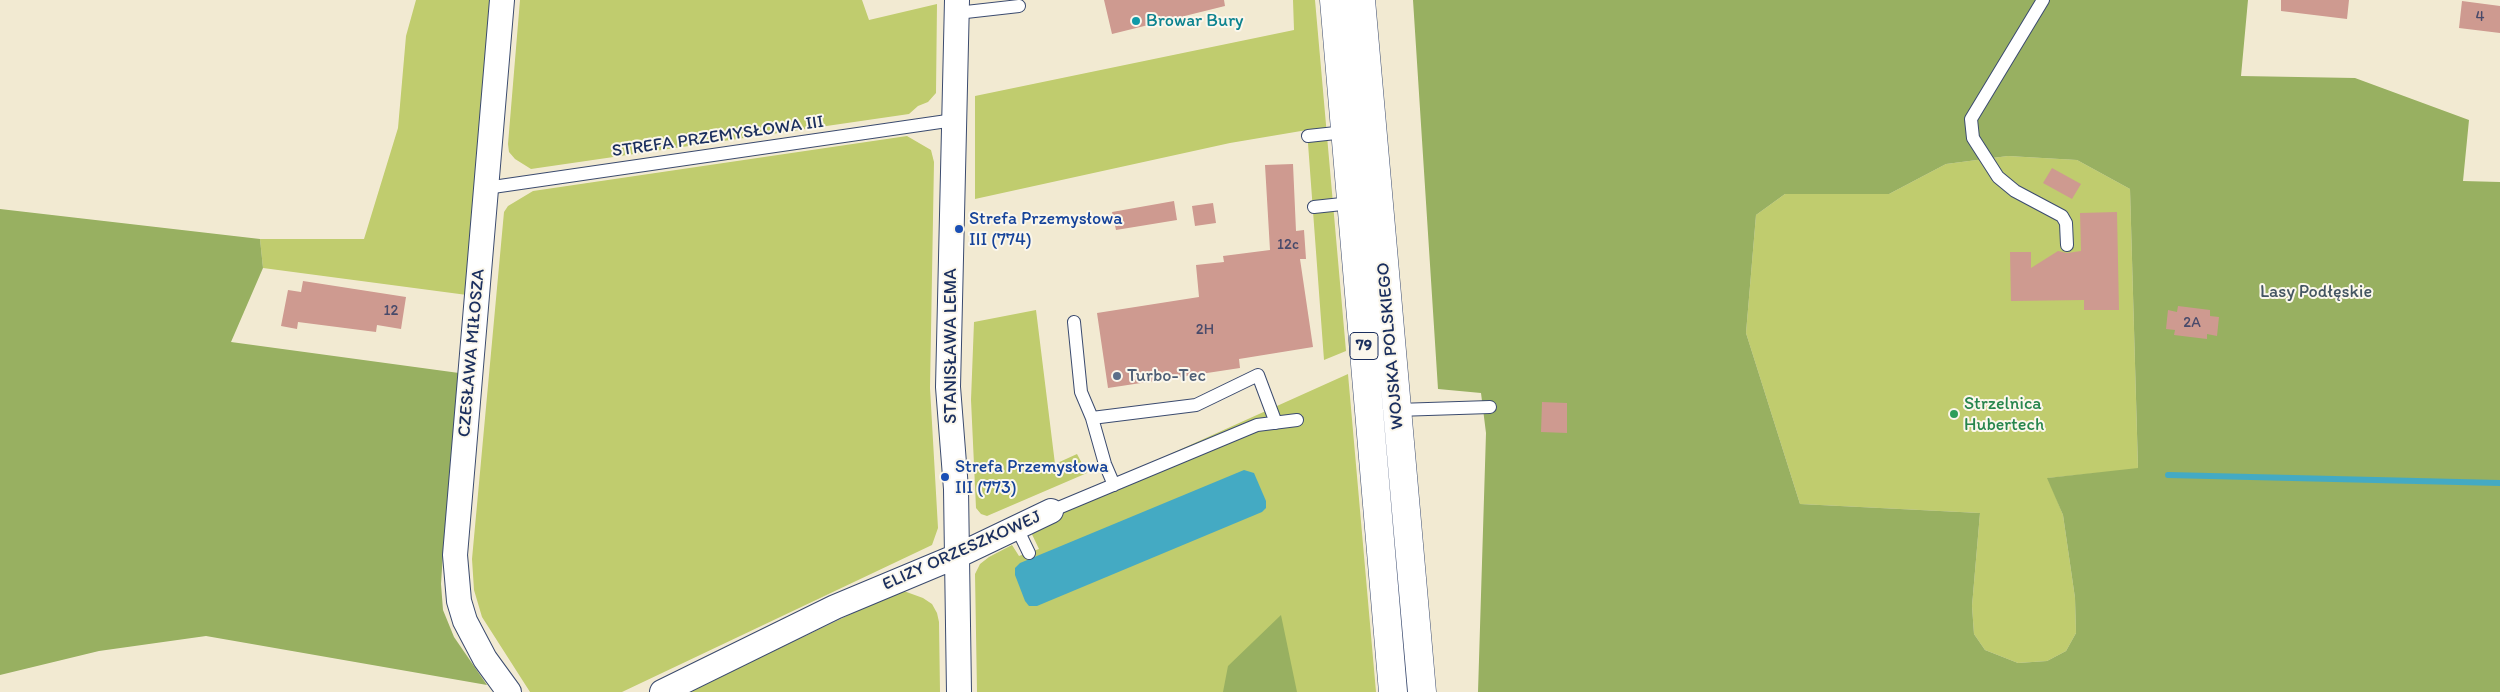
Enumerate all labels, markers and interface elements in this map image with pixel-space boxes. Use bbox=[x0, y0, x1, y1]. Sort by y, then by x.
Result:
house number: 4 bbox=[2475, 8, 2485, 26]
place label: Browar Bury bbox=[1146, 10, 1243, 32]
marker: Browar Bury bbox=[1130, 15, 1142, 27]
street label: STREFA PRZEMYSŁOWA III bbox=[611, 111, 825, 163]
place label: Strefa Przemysłowa III (774) bbox=[969, 208, 1123, 250]
marker: Strefa Przemysłowa III (774) bbox=[953, 223, 965, 235]
house number: 12c bbox=[1277, 236, 1299, 254]
street label: WOJSKA POLSKIEGO bbox=[1373, 261, 1409, 431]
street label: CZESŁAWA MIŁOSZA bbox=[454, 268, 490, 438]
street label: STANISŁAWA LEMA bbox=[940, 268, 962, 424]
park label: Lasy Podłęskie bbox=[2260, 281, 2372, 303]
house number: 12 bbox=[384, 302, 398, 320]
house number: 2A bbox=[2183, 314, 2201, 332]
house number: 2H bbox=[1196, 321, 1214, 339]
road number: 79 bbox=[1350, 332, 1378, 360]
place label: Turbo-Tec bbox=[1127, 365, 1206, 387]
marker: Turbo-Tec bbox=[1111, 370, 1123, 382]
place label: Strzelnica Hubertech bbox=[1964, 393, 2044, 436]
marker: Strzelnica Hubertech bbox=[1948, 408, 1960, 420]
place label: Strefa Przemysłowa III (773) bbox=[955, 456, 1109, 498]
marker: Strefa Przemysłowa III (773) bbox=[939, 471, 951, 483]
street label: ELIZY ORZESZKOWEJ bbox=[879, 506, 1045, 596]

